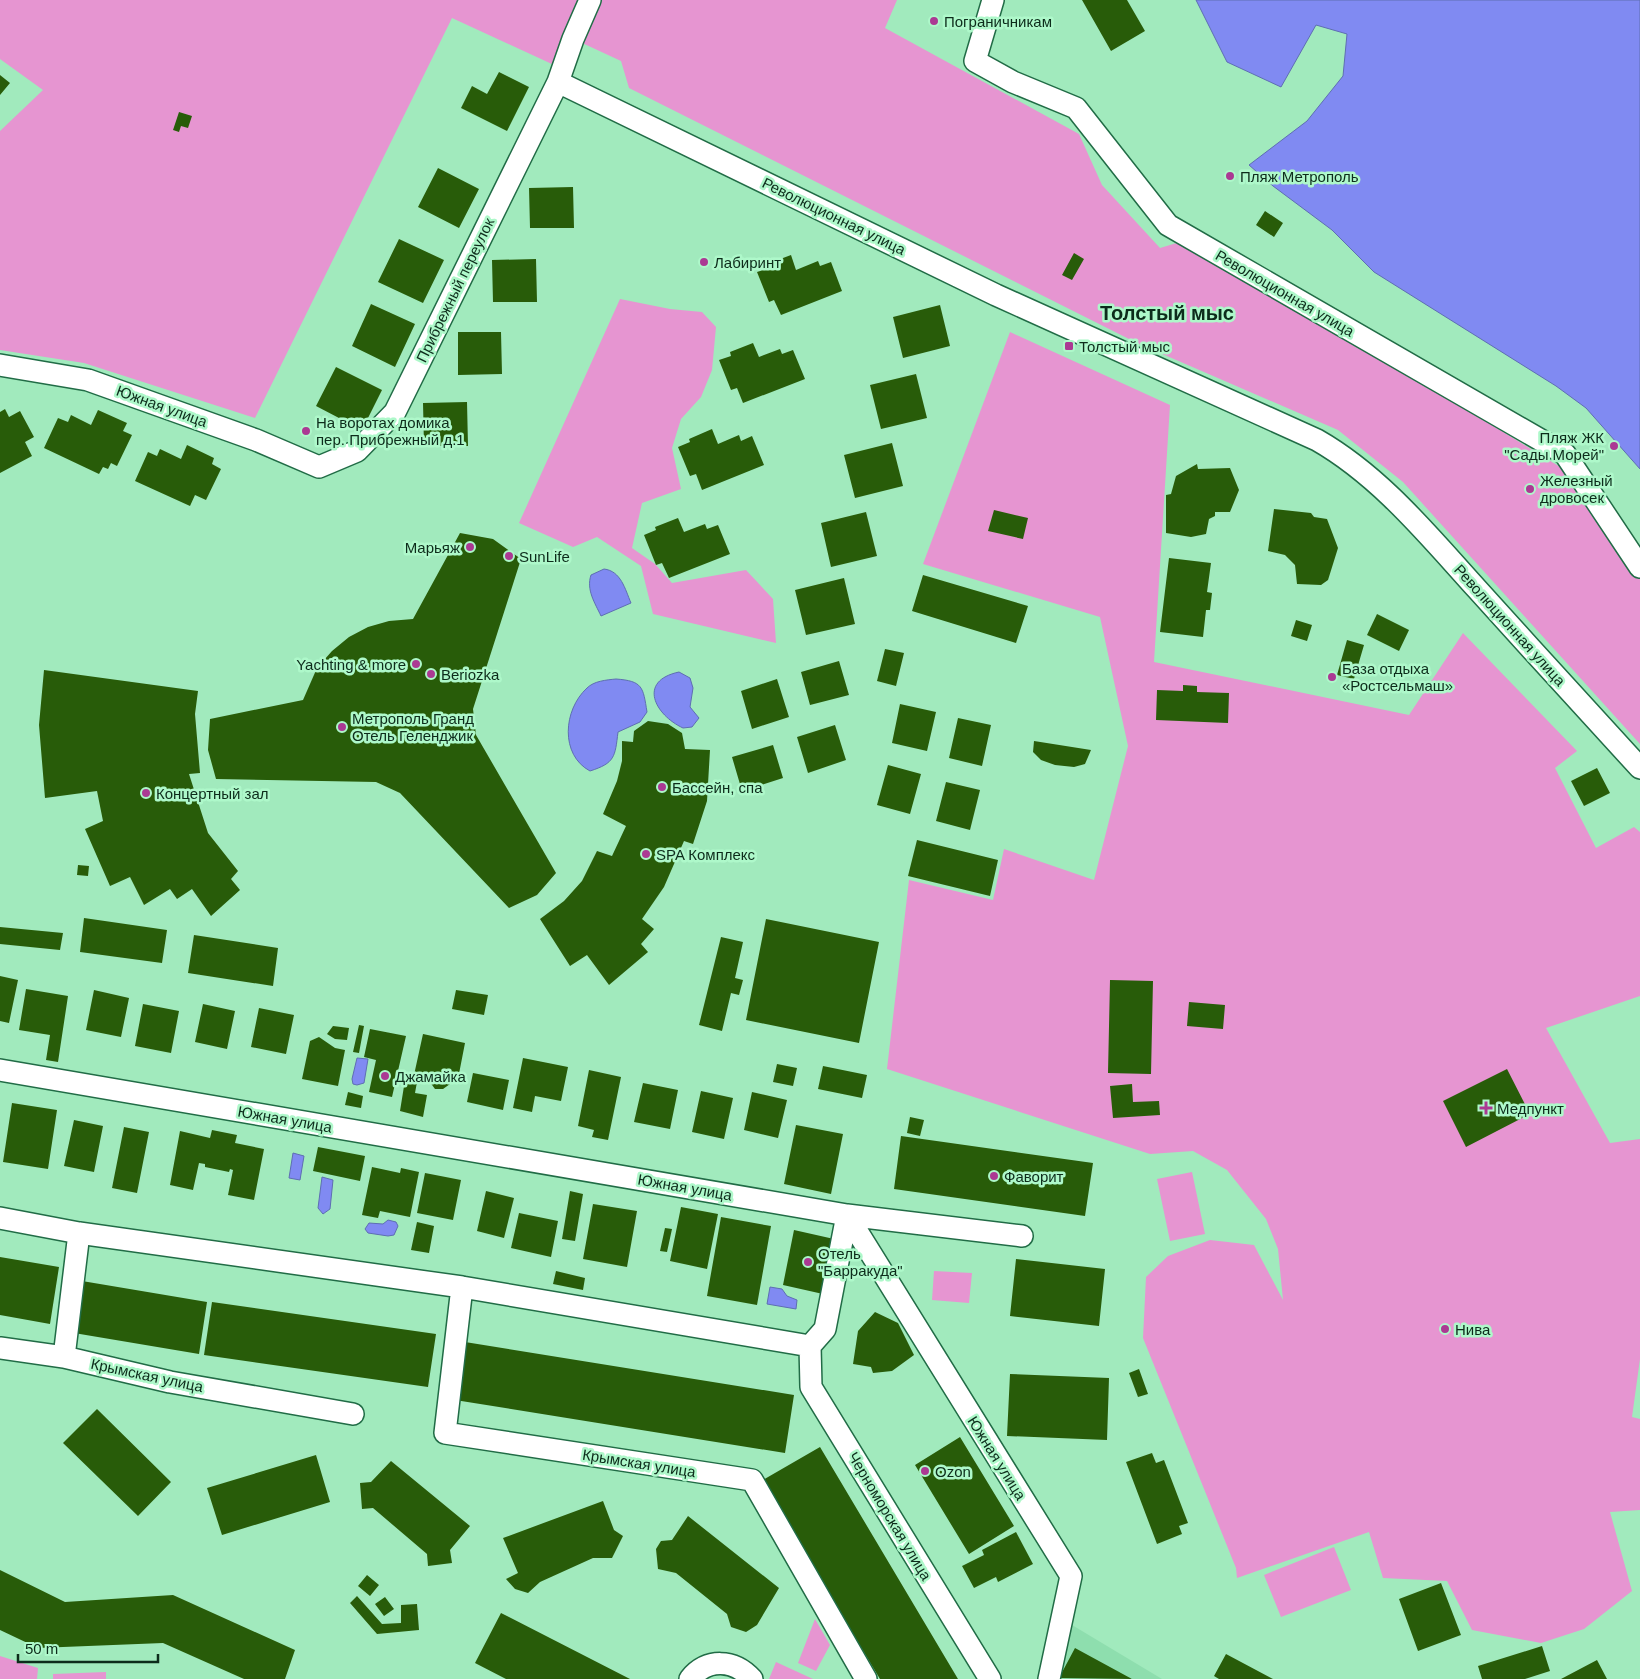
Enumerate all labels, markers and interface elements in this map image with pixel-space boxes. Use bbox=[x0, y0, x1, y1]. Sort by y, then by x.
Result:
place label: Пограничникам bbox=[944, 13, 1052, 30]
marker: Пограничникам bbox=[928, 15, 940, 27]
place label: Пляж Метрополь bbox=[1240, 168, 1359, 185]
marker: Пляж Метрополь bbox=[1224, 170, 1236, 182]
street label: Революционная улица bbox=[760, 174, 909, 258]
street label: Прибрежный переулок bbox=[413, 215, 498, 365]
street label: Революционная улица bbox=[1213, 246, 1358, 340]
place label: Лабиринт bbox=[714, 254, 781, 271]
marker: Лабиринт bbox=[698, 256, 710, 268]
district label: Толстый мыс bbox=[1100, 302, 1234, 324]
place label: Толстый мыс bbox=[1079, 338, 1171, 355]
marker: Толстый мыс bbox=[1063, 340, 1075, 352]
street label: Южная улица bbox=[114, 382, 210, 431]
place label: На воротах домика пер. Прибрежный д.1 bbox=[316, 414, 465, 448]
marker: На воротах домика пер. Прибрежный д.1 bbox=[300, 425, 312, 437]
place label: Пляж ЖК "Сады Морей" bbox=[1504, 429, 1604, 463]
marker: Пляж ЖК "Сады Морей" bbox=[1608, 440, 1620, 452]
place label: Железный дровосек bbox=[1540, 472, 1613, 506]
marker: Железный дровосек bbox=[1524, 483, 1536, 495]
place label: Марьяж bbox=[405, 539, 460, 556]
marker: Марьяж bbox=[464, 541, 476, 553]
place label: SunLife bbox=[519, 548, 570, 565]
marker: SunLife bbox=[503, 550, 515, 562]
street label: Революционная улица bbox=[1451, 561, 1569, 690]
place label: Yachting & more bbox=[296, 656, 406, 673]
marker: Yachting & more bbox=[410, 658, 422, 670]
place label: База отдыха «Ростсельмаш» bbox=[1342, 660, 1453, 694]
place label: Beriozka bbox=[441, 666, 500, 683]
marker: Beriozka bbox=[425, 668, 437, 680]
marker: База отдыха «Ростсельмаш» bbox=[1326, 671, 1338, 683]
place label: Метрополь Гранд Отель Геленджик bbox=[352, 710, 474, 744]
marker: Метрополь Гранд Отель Геленджик bbox=[336, 721, 348, 733]
place label: Бассейн, спа bbox=[672, 779, 763, 796]
marker: Бассейн, спа bbox=[656, 781, 668, 793]
place label: Концертный зал bbox=[156, 785, 269, 802]
marker: Концертный зал bbox=[140, 787, 152, 799]
place label: SPA Комплекс bbox=[656, 846, 756, 863]
marker: SPA Комплекс bbox=[640, 848, 652, 860]
place label: Джамайка bbox=[395, 1068, 466, 1085]
marker: Джамайка bbox=[379, 1070, 391, 1082]
place label: Медпункт bbox=[1497, 1100, 1564, 1117]
marker: Медпункт bbox=[1479, 1101, 1493, 1115]
street label: Южная улица bbox=[237, 1102, 334, 1136]
place label: Фаворит bbox=[1004, 1168, 1064, 1185]
street label: Южная улица bbox=[637, 1170, 734, 1204]
marker: Фаворит bbox=[988, 1170, 1000, 1182]
place label: Отель "Барракуда" bbox=[818, 1245, 903, 1279]
marker: Отель "Барракуда" bbox=[802, 1256, 814, 1268]
place label: Нива bbox=[1455, 1321, 1491, 1338]
marker: Нива bbox=[1439, 1323, 1451, 1335]
street label: Крымская улица bbox=[89, 1355, 205, 1395]
street label: Южная улица bbox=[965, 1413, 1030, 1503]
street label: Крымская улица bbox=[581, 1446, 697, 1480]
street label: Черноморская улица bbox=[845, 1449, 935, 1584]
place label: Ozon bbox=[935, 1463, 971, 1480]
marker: Ozon bbox=[919, 1465, 931, 1477]
scale bar bbox=[18, 1632, 158, 1664]
text: 50 m bbox=[25, 1640, 58, 1657]

